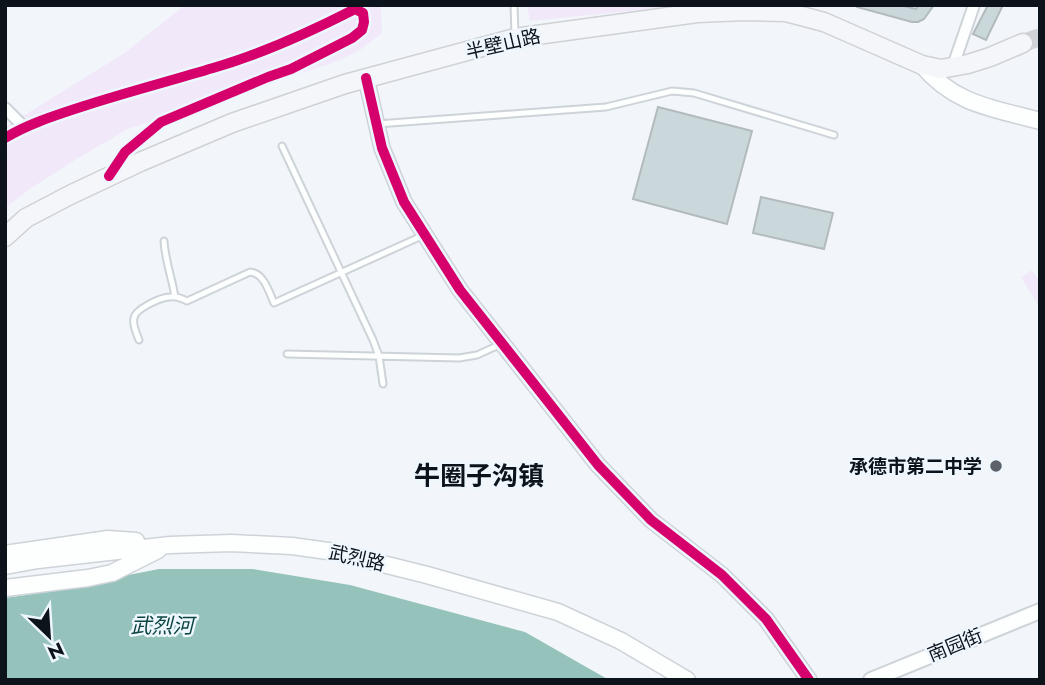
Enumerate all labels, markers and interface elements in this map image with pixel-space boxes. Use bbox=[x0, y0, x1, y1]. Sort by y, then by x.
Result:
street label: 半壁山路 bbox=[463, 22, 543, 66]
place label: 承德市第二中学 bbox=[849, 453, 982, 480]
district label: 牛圈子沟镇 bbox=[414, 457, 544, 495]
marker: 承德市第二中学 bbox=[988, 458, 1004, 474]
street label: 武烈路 bbox=[326, 538, 388, 578]
north arrow bbox=[14, 601, 84, 671]
water label: 武烈河 bbox=[131, 611, 197, 641]
street label: 南园街 bbox=[924, 622, 986, 668]
text: N bbox=[43, 636, 69, 666]

